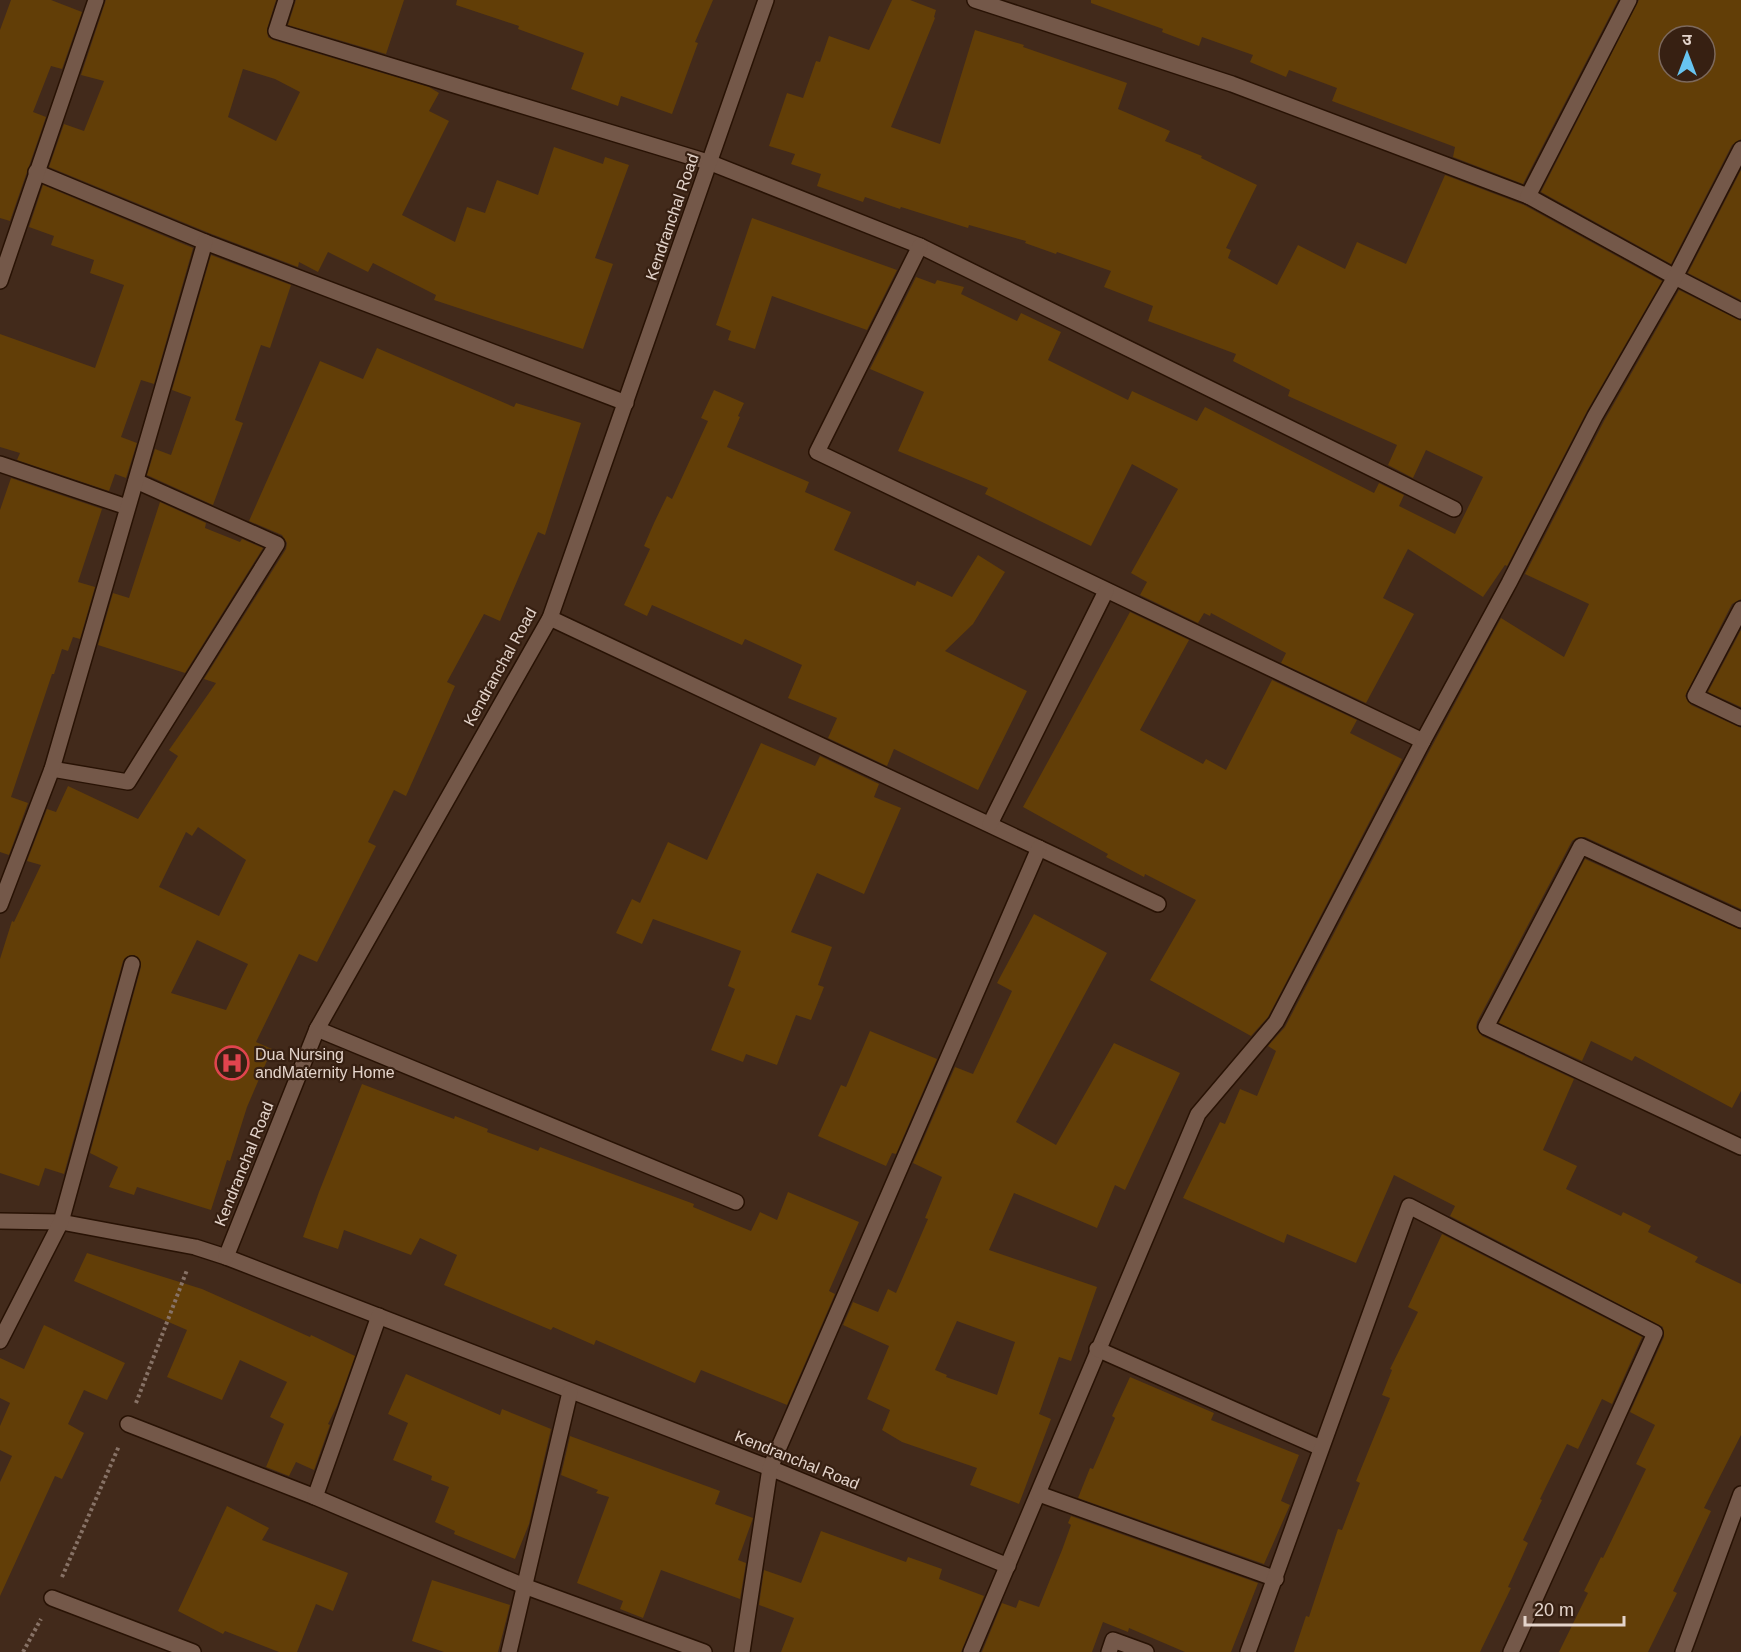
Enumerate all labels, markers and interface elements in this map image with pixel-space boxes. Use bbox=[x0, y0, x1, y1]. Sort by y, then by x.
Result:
north arrow bbox=[1657, 24, 1717, 84]
text: उ bbox=[1682, 31, 1692, 48]
street label: Kendranchal Road bbox=[642, 152, 702, 282]
street label: Kendranchal Road bbox=[460, 605, 540, 729]
hospital icon: Dua Nursing andMaternity Home bbox=[214, 1045, 250, 1081]
place label: Dua Nursing andMaternity Home bbox=[255, 1046, 395, 1081]
street label: Kendranchal Road bbox=[211, 1099, 277, 1229]
street label: Kendranchal Road bbox=[732, 1427, 862, 1493]
scale bar bbox=[1525, 1589, 1624, 1627]
text: 20 m bbox=[1534, 1600, 1574, 1620]

